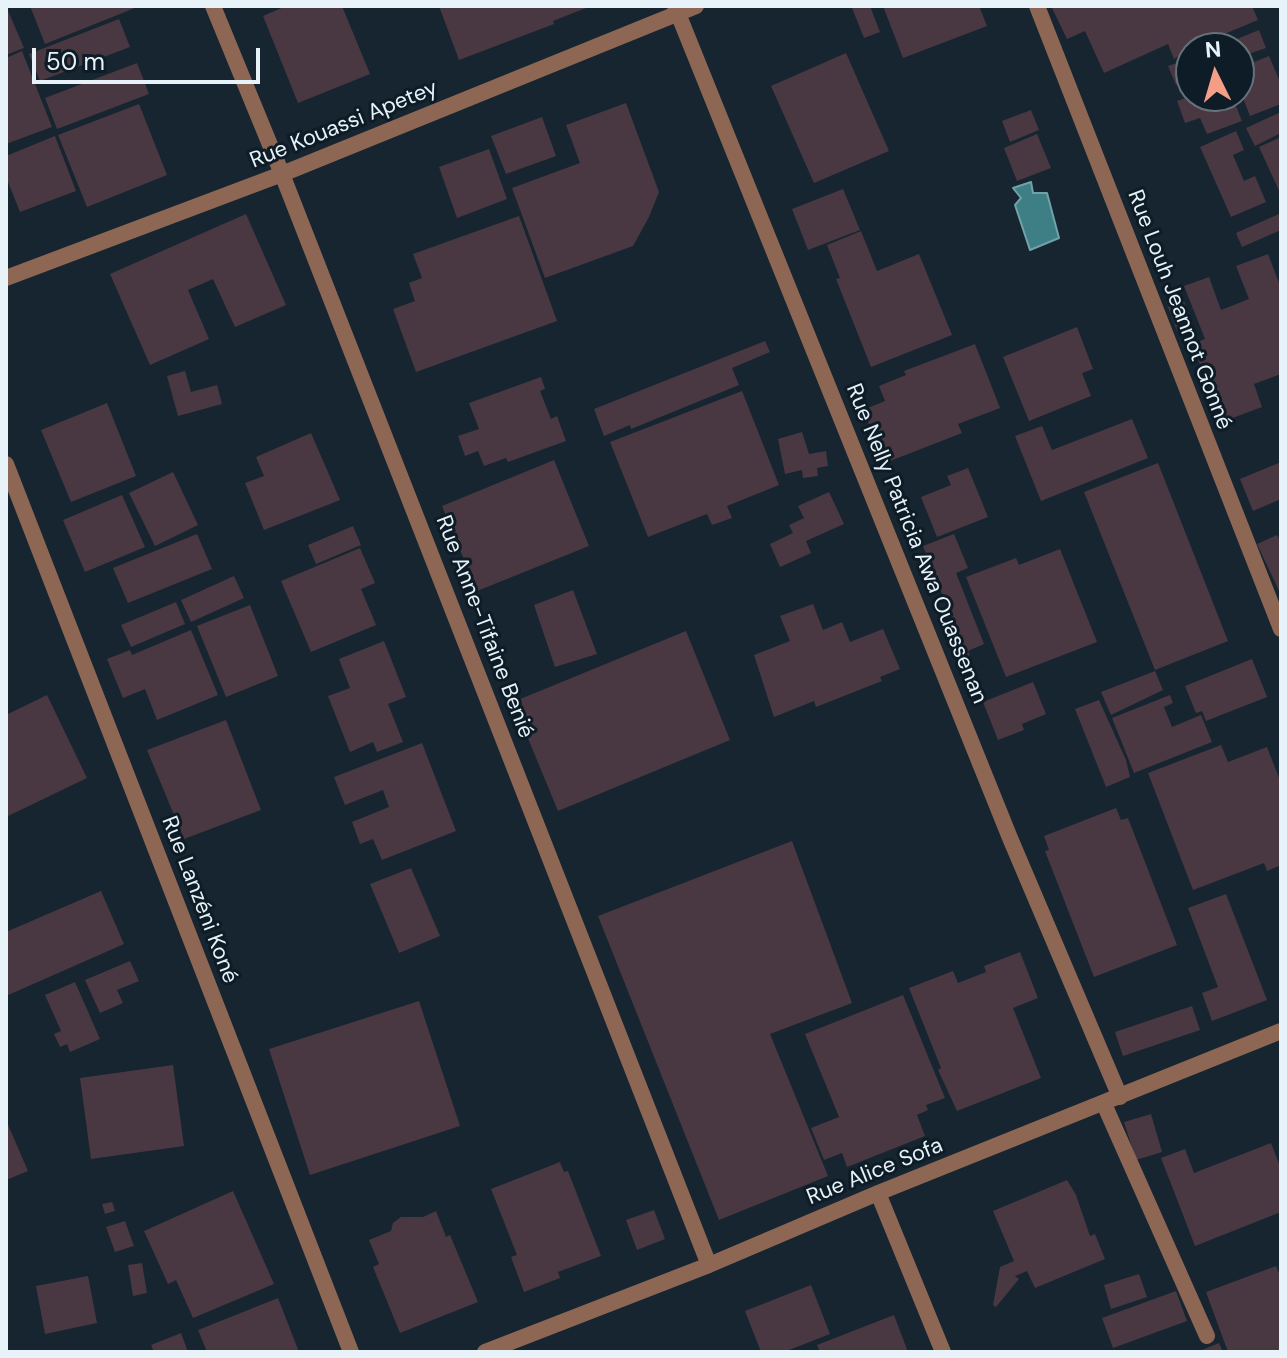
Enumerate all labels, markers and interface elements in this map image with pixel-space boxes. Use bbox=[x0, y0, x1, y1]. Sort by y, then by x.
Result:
scale bar bbox=[36, 32, 264, 82]
north arrow bbox=[1175, 32, 1255, 112]
text: N bbox=[1204, 34, 1222, 65]
text: 50 m bbox=[46, 46, 105, 77]
street label: Rue Kouassi Apetey bbox=[246, 75, 442, 175]
street label: Rue Louh Jeannot Gonné bbox=[1121, 186, 1237, 434]
street label: Rue Nelly Patricia Awa Ouassenan bbox=[840, 380, 992, 708]
street label: Rue Anne-Tifaine Benié bbox=[429, 512, 539, 742]
street label: Rue Lanzéni Koné bbox=[155, 813, 243, 987]
street label: Rue Alice Sofa bbox=[803, 1133, 947, 1211]

